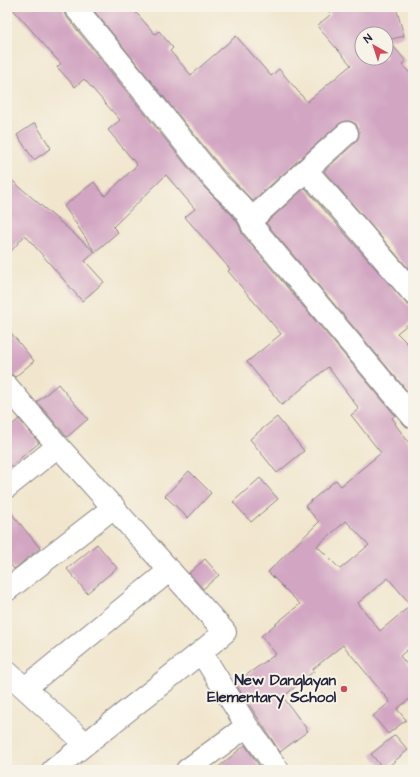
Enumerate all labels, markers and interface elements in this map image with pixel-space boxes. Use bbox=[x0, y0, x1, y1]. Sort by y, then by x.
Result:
north arrow bbox=[354, 26, 394, 66]
text: N bbox=[361, 31, 375, 47]
place label: New Danglayan Elementary School bbox=[207, 670, 337, 709]
marker: New Danglayan Elementary School bbox=[339, 684, 349, 694]

